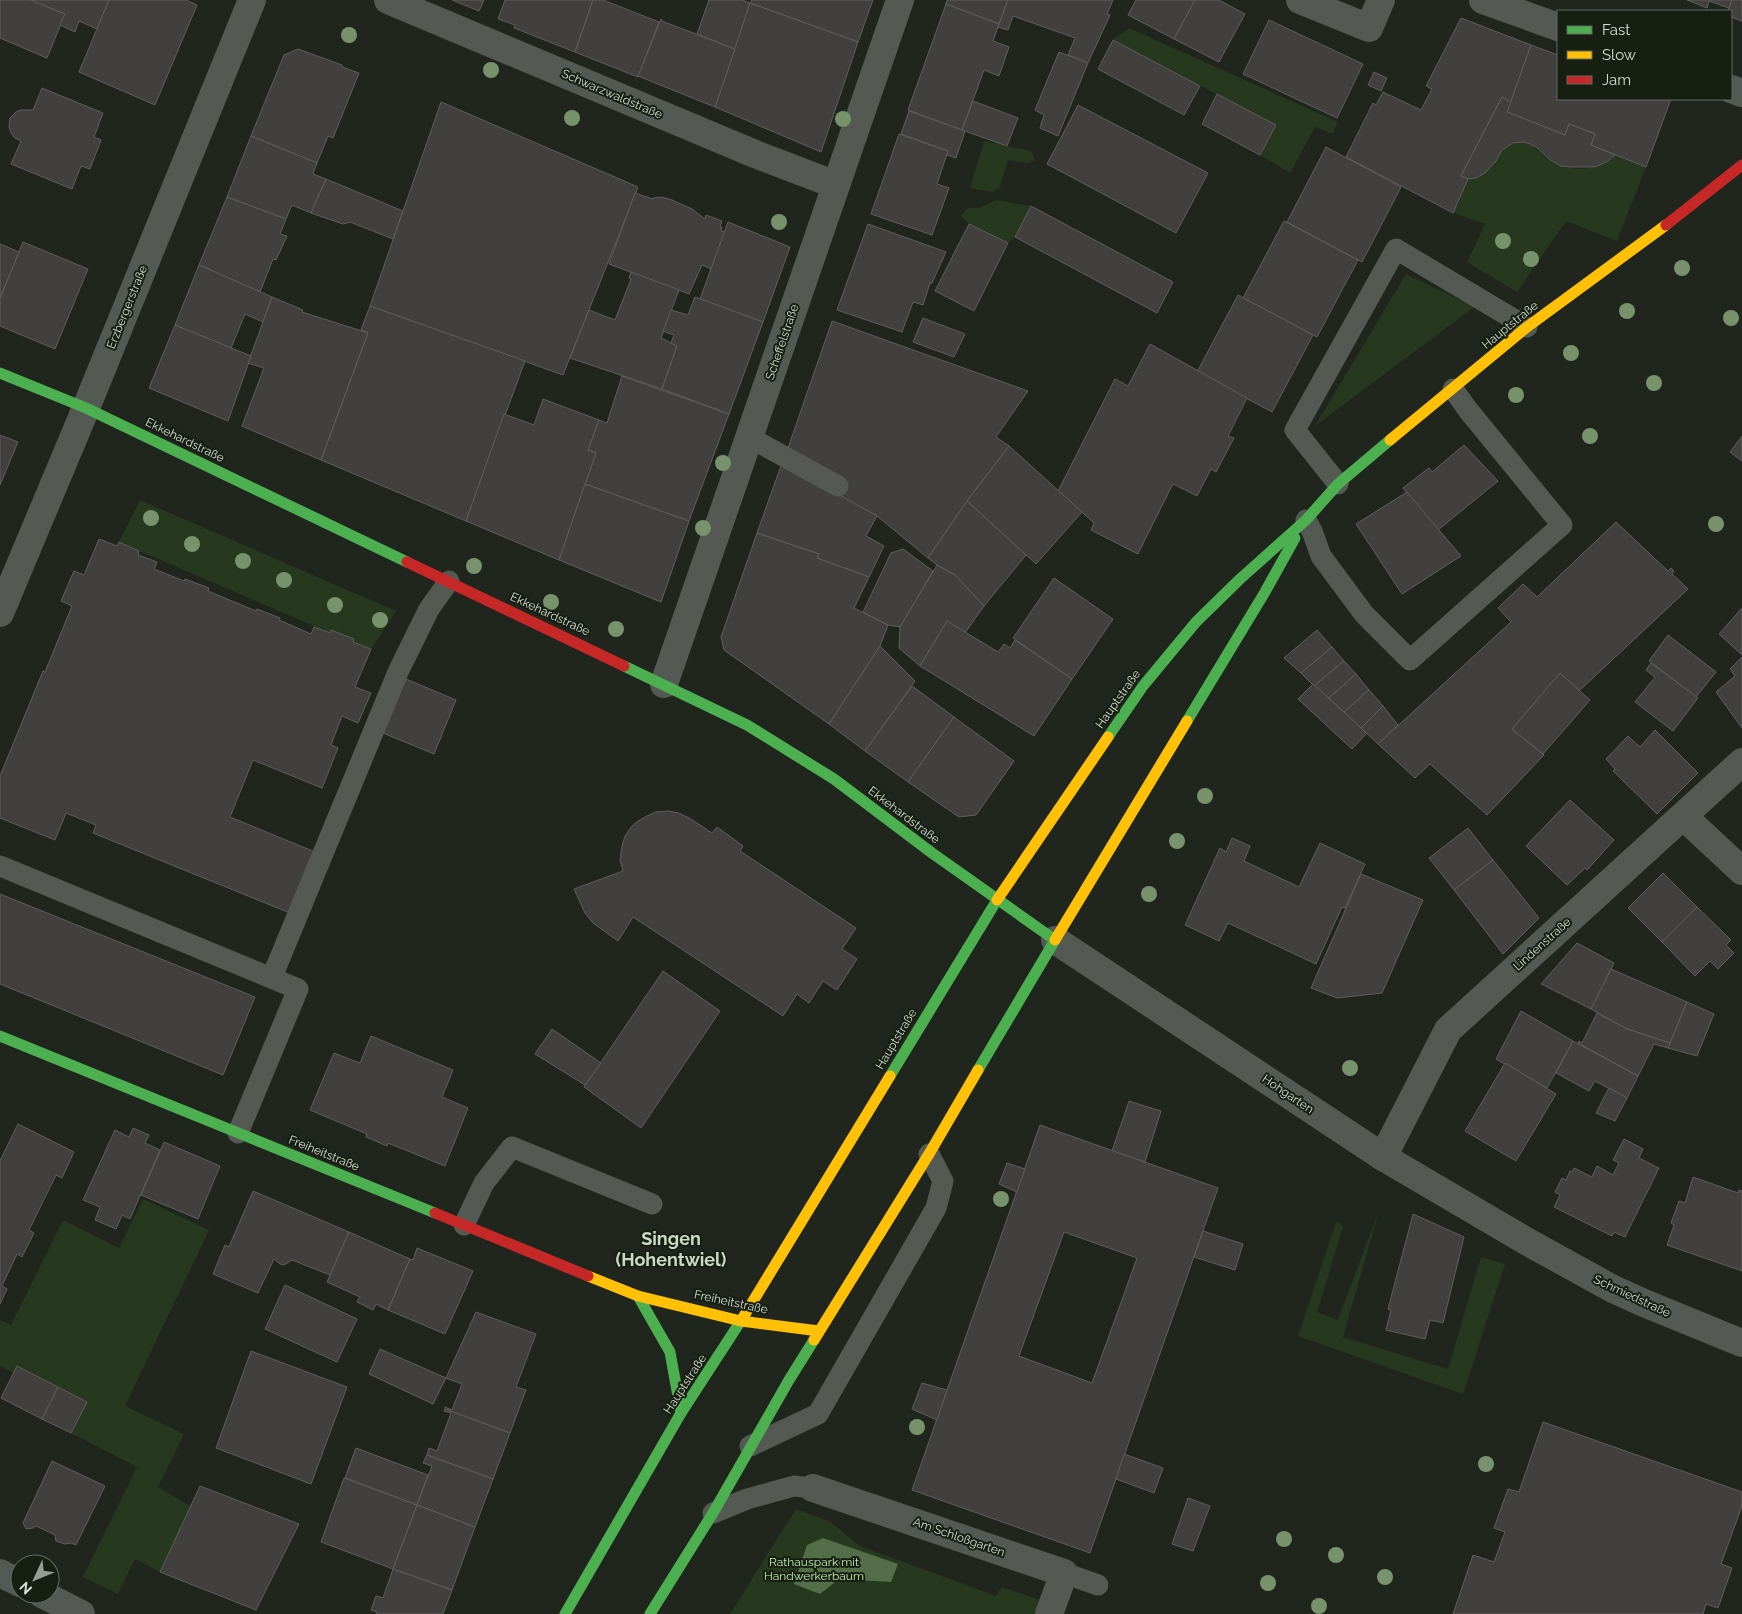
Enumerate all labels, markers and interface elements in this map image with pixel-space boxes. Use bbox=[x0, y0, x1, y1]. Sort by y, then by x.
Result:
legend bbox=[1557, 10, 1732, 100]
text: Fast bbox=[1602, 21, 1630, 39]
text: Slow bbox=[1602, 46, 1636, 64]
street label: Schwarzwaldstraße bbox=[560, 66, 664, 122]
text: Jam bbox=[1602, 71, 1631, 89]
street label: Erzbergerstraße bbox=[104, 263, 150, 351]
street label: Hauptstraße bbox=[1479, 298, 1541, 352]
street label: Scheffelstraße bbox=[762, 302, 802, 382]
street label: Ekkehardstraße bbox=[143, 415, 227, 465]
street label: Ekkehardstraße bbox=[508, 589, 592, 639]
street label: Hauptstraße bbox=[1093, 667, 1143, 731]
street label: Ekkehardstraße bbox=[865, 784, 943, 846]
street label: Lindenstraße bbox=[1510, 915, 1574, 973]
street label: Hauptstraße bbox=[872, 1006, 920, 1072]
street label: Hohgarten bbox=[1260, 1072, 1316, 1116]
street label: Freiheitstraße bbox=[287, 1132, 361, 1174]
district label: Singen (Hohentwiel) bbox=[616, 1228, 726, 1270]
street label: Schmiedstraße bbox=[1591, 1272, 1673, 1320]
street label: Freiheitstraße bbox=[693, 1287, 769, 1317]
street label: Hauptstraße bbox=[661, 1352, 709, 1416]
street label: Am Schloßgarten bbox=[911, 1515, 1007, 1559]
north arrow bbox=[10, 1554, 60, 1604]
park label: Rathauspark mit Handwerkerbaum bbox=[764, 1555, 864, 1583]
text: N bbox=[16, 1579, 35, 1597]

